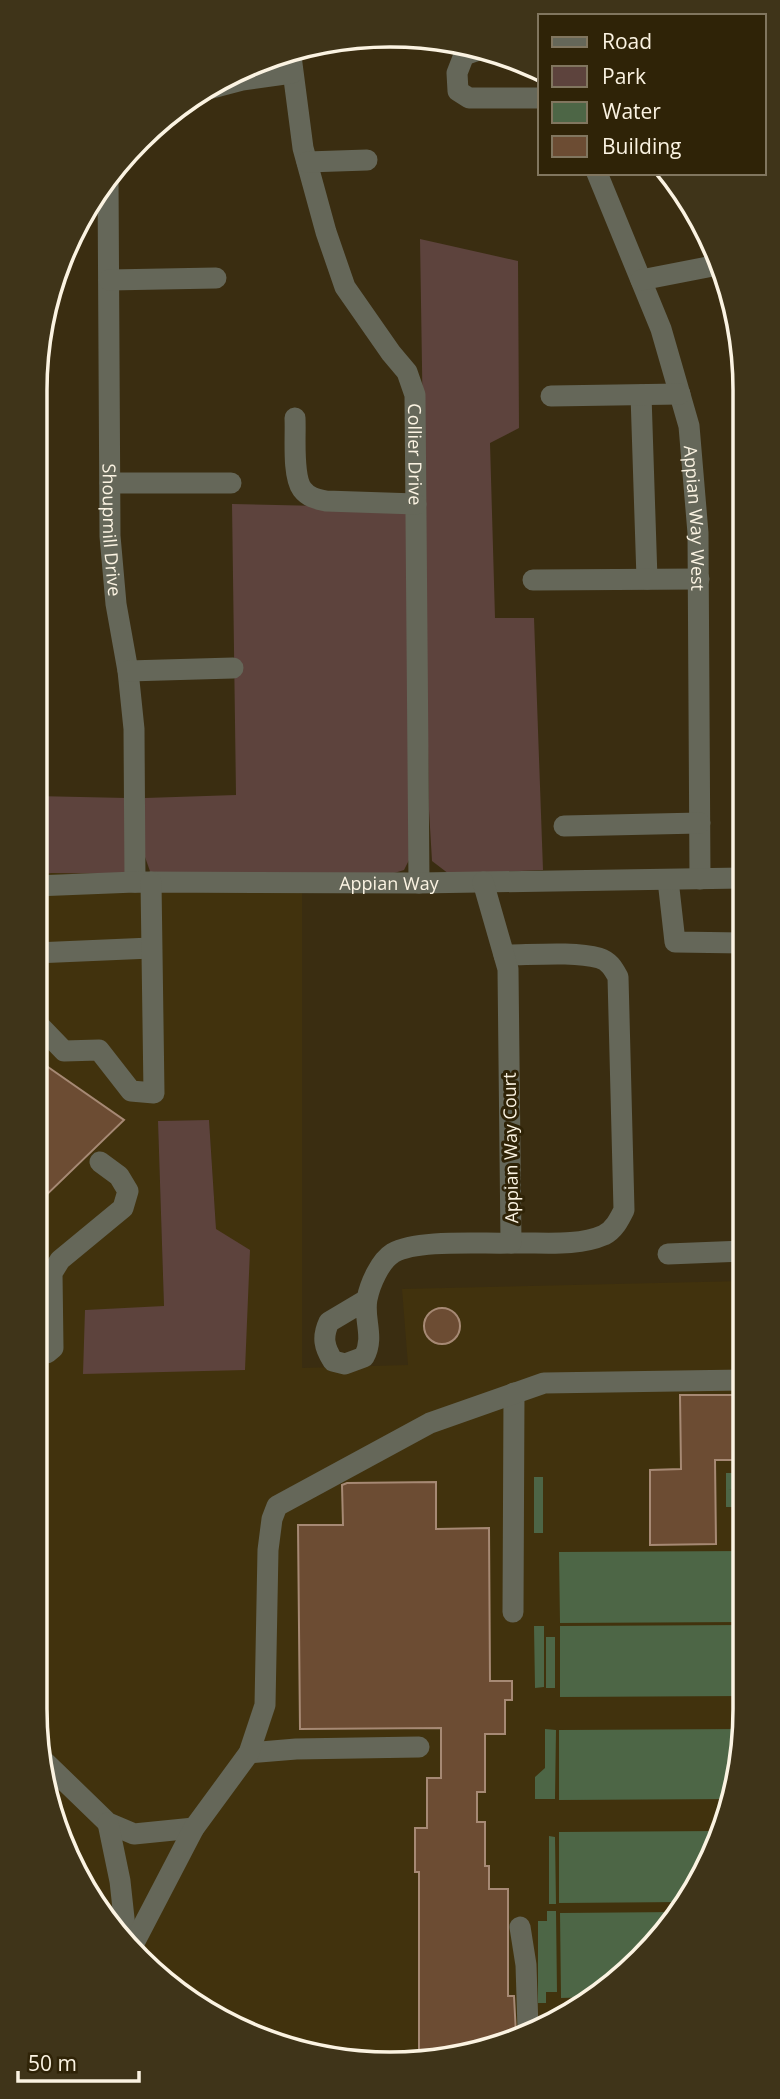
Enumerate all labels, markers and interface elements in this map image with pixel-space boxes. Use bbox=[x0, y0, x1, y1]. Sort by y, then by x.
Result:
legend bbox=[538, 14, 766, 175]
text: Road bbox=[602, 27, 652, 55]
text: Park bbox=[602, 62, 646, 90]
text: Water bbox=[602, 97, 661, 125]
text: Building bbox=[602, 132, 681, 160]
street label: Collier Drive bbox=[403, 403, 428, 505]
street label: Appian Way West bbox=[679, 444, 710, 591]
street label: Shoupmill Drive bbox=[98, 463, 127, 597]
street label: Appian Way bbox=[339, 871, 440, 895]
street label: Appian Way Court bbox=[497, 1072, 523, 1224]
scale bar bbox=[18, 2039, 138, 2084]
text: 50 m bbox=[28, 2049, 77, 2077]

